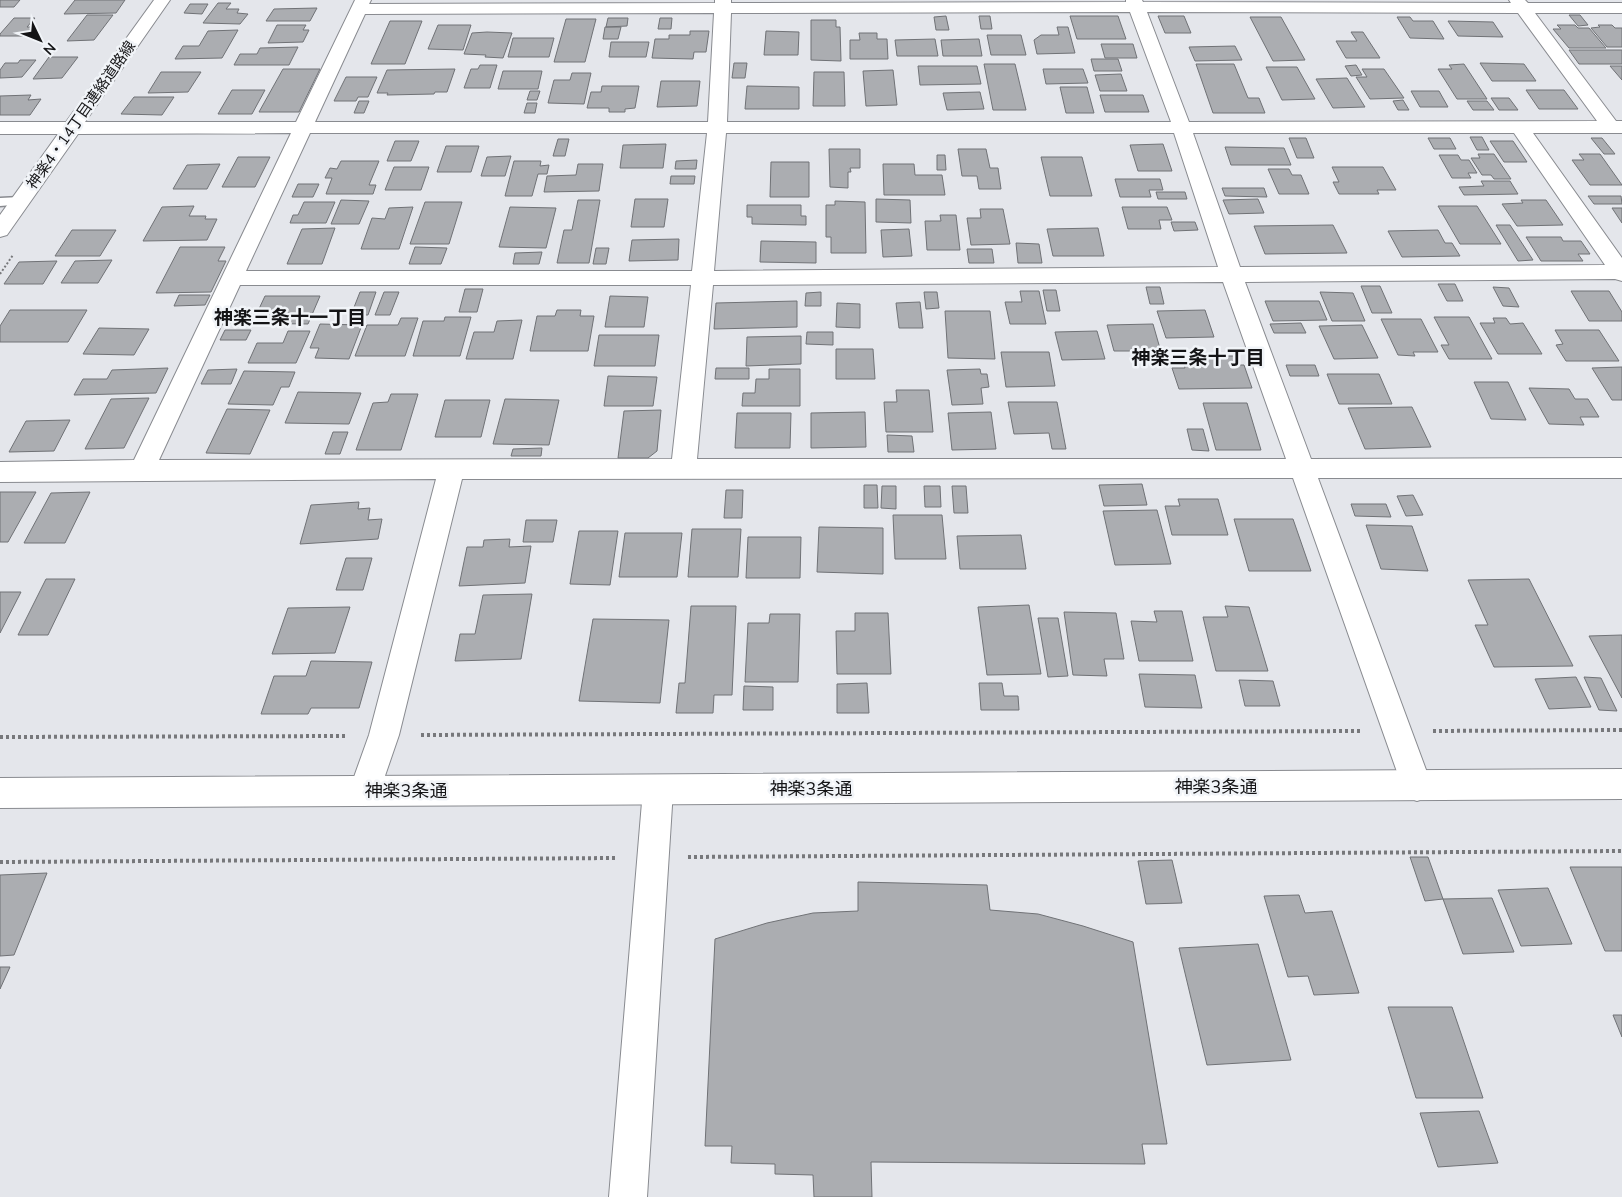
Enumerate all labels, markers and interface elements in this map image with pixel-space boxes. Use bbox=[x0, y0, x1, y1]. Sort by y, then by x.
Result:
north arrow bbox=[15, 15, 65, 65]
street label: 神楽4・14丁目連絡道路線 bbox=[22, 37, 140, 193]
text: N bbox=[39, 38, 60, 59]
district label: 神楽三条十一丁目 bbox=[214, 305, 366, 331]
district label: 神楽三条十丁目 bbox=[1131, 345, 1265, 371]
street label: 神楽3条通 bbox=[1175, 775, 1257, 799]
street label: 神楽3条通 bbox=[770, 777, 852, 801]
street label: 神楽3条通 bbox=[365, 779, 447, 803]

